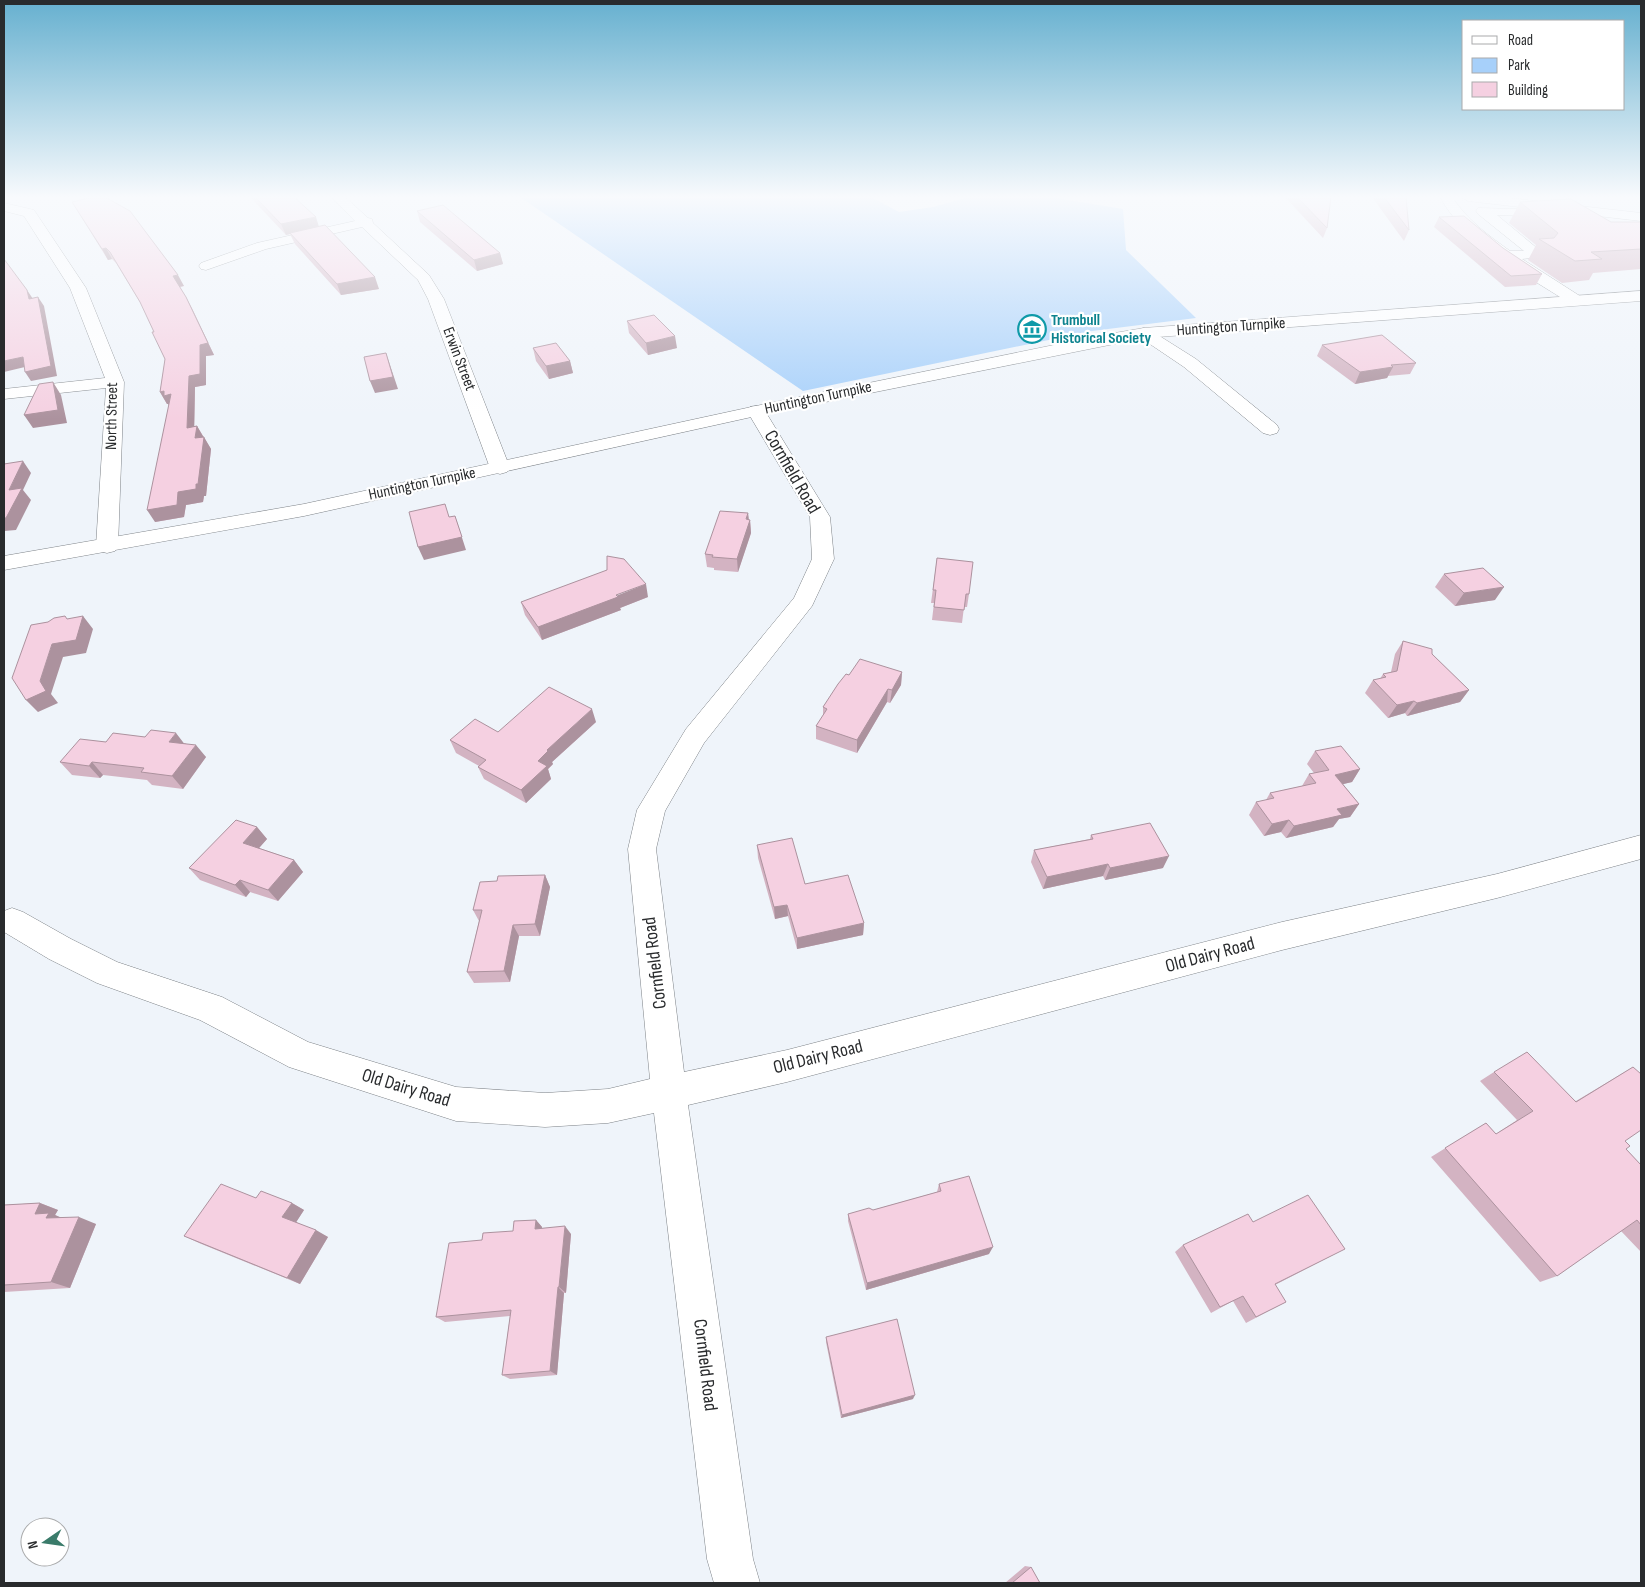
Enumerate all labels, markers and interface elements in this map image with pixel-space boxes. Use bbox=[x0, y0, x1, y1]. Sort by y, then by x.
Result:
legend bbox=[1462, 20, 1625, 110]
text: Road bbox=[1508, 31, 1533, 50]
text: Park bbox=[1508, 56, 1530, 75]
text: Building bbox=[1508, 81, 1548, 100]
place label: Trumbull Historical Society bbox=[1051, 311, 1152, 348]
museum icon: Trumbull Historical Society bbox=[1017, 314, 1047, 344]
street label: Huntington Turnpike bbox=[1176, 314, 1286, 340]
street label: Erwin Street bbox=[438, 325, 480, 394]
street label: Huntington Turnpike bbox=[763, 377, 873, 419]
street label: North Street bbox=[102, 382, 122, 450]
street label: Cornfield Road bbox=[759, 426, 825, 518]
street label: Huntington Turnpike bbox=[367, 463, 477, 505]
street label: Cornfield Road bbox=[638, 916, 672, 1010]
street label: Old Dairy Road bbox=[1163, 932, 1257, 978]
street label: Old Dairy Road bbox=[771, 1035, 865, 1079]
street label: Old Dairy Road bbox=[359, 1064, 453, 1112]
street label: Cornfield Road bbox=[688, 1318, 722, 1412]
north arrow bbox=[20, 1517, 70, 1567]
text: N bbox=[24, 1539, 42, 1550]

